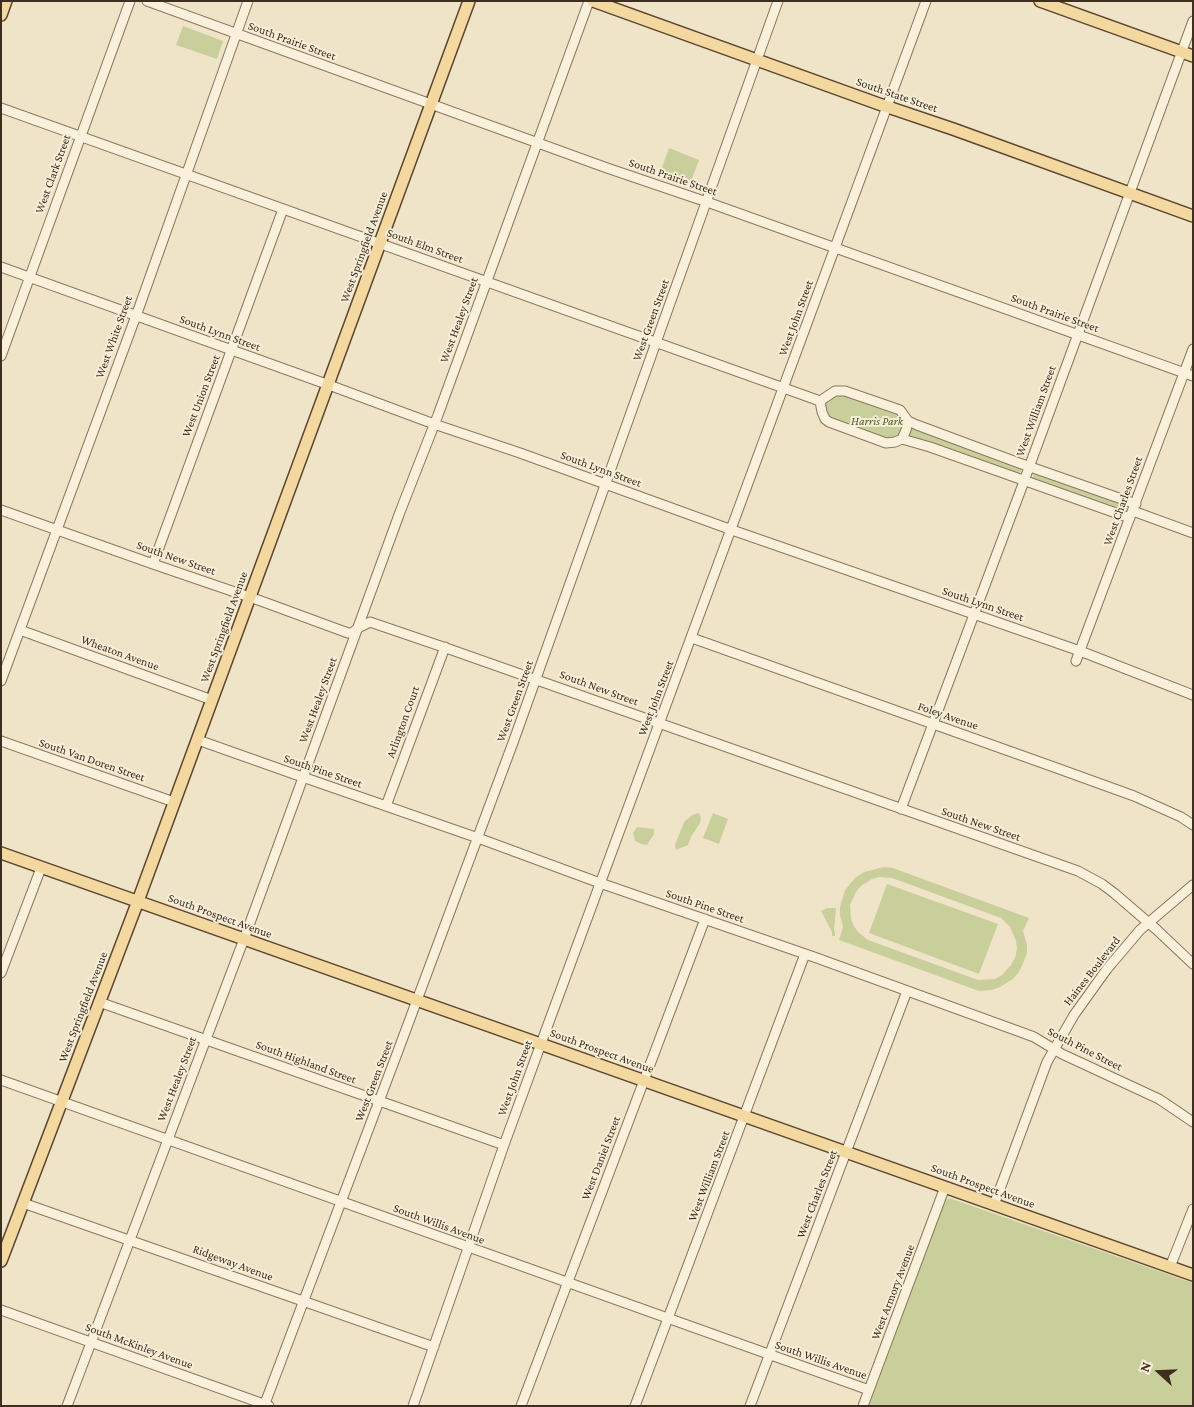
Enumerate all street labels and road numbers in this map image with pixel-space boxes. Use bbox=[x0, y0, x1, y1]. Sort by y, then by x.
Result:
street label: South Prairie Street bbox=[246, 18, 338, 64]
street label: South State Street bbox=[854, 74, 940, 116]
street label: West Clark Street bbox=[32, 133, 74, 215]
street label: South Prairie Street bbox=[627, 155, 719, 199]
street label: West Springfield Avenue bbox=[337, 190, 391, 304]
street label: South Elm Street bbox=[385, 226, 465, 266]
street label: West Healey Street bbox=[437, 275, 481, 365]
street label: West Green Street bbox=[630, 277, 672, 363]
street label: West John Street bbox=[776, 278, 816, 358]
street label: South Prairie Street bbox=[1009, 290, 1101, 336]
street label: West White Street bbox=[92, 294, 136, 380]
street label: South Lynn Street bbox=[178, 312, 262, 354]
street label: West Union Street bbox=[179, 353, 223, 439]
street label: West William Street bbox=[1013, 364, 1059, 458]
street label: South Lynn Street bbox=[559, 448, 643, 490]
street label: West Charles Street bbox=[1100, 455, 1146, 547]
street label: South New Street bbox=[134, 538, 218, 578]
street label: West Springfield Avenue bbox=[197, 570, 251, 684]
street label: South Lynn Street bbox=[940, 583, 1026, 625]
street label: Wheaton Avenue bbox=[79, 632, 161, 674]
street label: West Healey Street bbox=[296, 655, 340, 745]
street label: West Green Street bbox=[494, 658, 536, 744]
street label: West John Street bbox=[635, 658, 677, 738]
street label: South New Street bbox=[558, 667, 640, 709]
street label: Arlington Court bbox=[383, 684, 423, 760]
street label: Foley Avenue bbox=[916, 699, 980, 733]
street label: South Van Doren Street bbox=[37, 735, 147, 785]
street label: South Pine Street bbox=[282, 751, 364, 791]
street label: South New Street bbox=[939, 804, 1023, 844]
street label: South Pine Street bbox=[664, 886, 746, 926]
street label: South Prospect Avenue bbox=[166, 891, 274, 941]
street label: Haines Boulevard bbox=[1061, 934, 1123, 1008]
street label: West Springfield Avenue bbox=[55, 950, 111, 1064]
street label: South Pine Street bbox=[1045, 1024, 1125, 1074]
street label: South Prospect Avenue bbox=[548, 1026, 656, 1076]
street label: West Healey Street bbox=[154, 1035, 200, 1123]
street label: South Highland Street bbox=[254, 1037, 358, 1087]
street label: West Green Street bbox=[352, 1038, 396, 1124]
street label: West John Street bbox=[495, 1038, 535, 1118]
street label: West Daniel Street bbox=[578, 1114, 624, 1202]
street label: West William Street bbox=[685, 1129, 733, 1223]
street label: West Charles Street bbox=[794, 1148, 840, 1240]
street label: South Prospect Avenue bbox=[929, 1161, 1037, 1211]
street label: South Willis Avenue bbox=[391, 1201, 487, 1247]
street label: Ridgeway Avenue bbox=[191, 1242, 275, 1284]
street label: West Armory Avenue bbox=[868, 1242, 918, 1342]
street label: South McKinley Avenue bbox=[83, 1320, 195, 1372]
street label: South Willis Avenue bbox=[773, 1338, 869, 1382]

